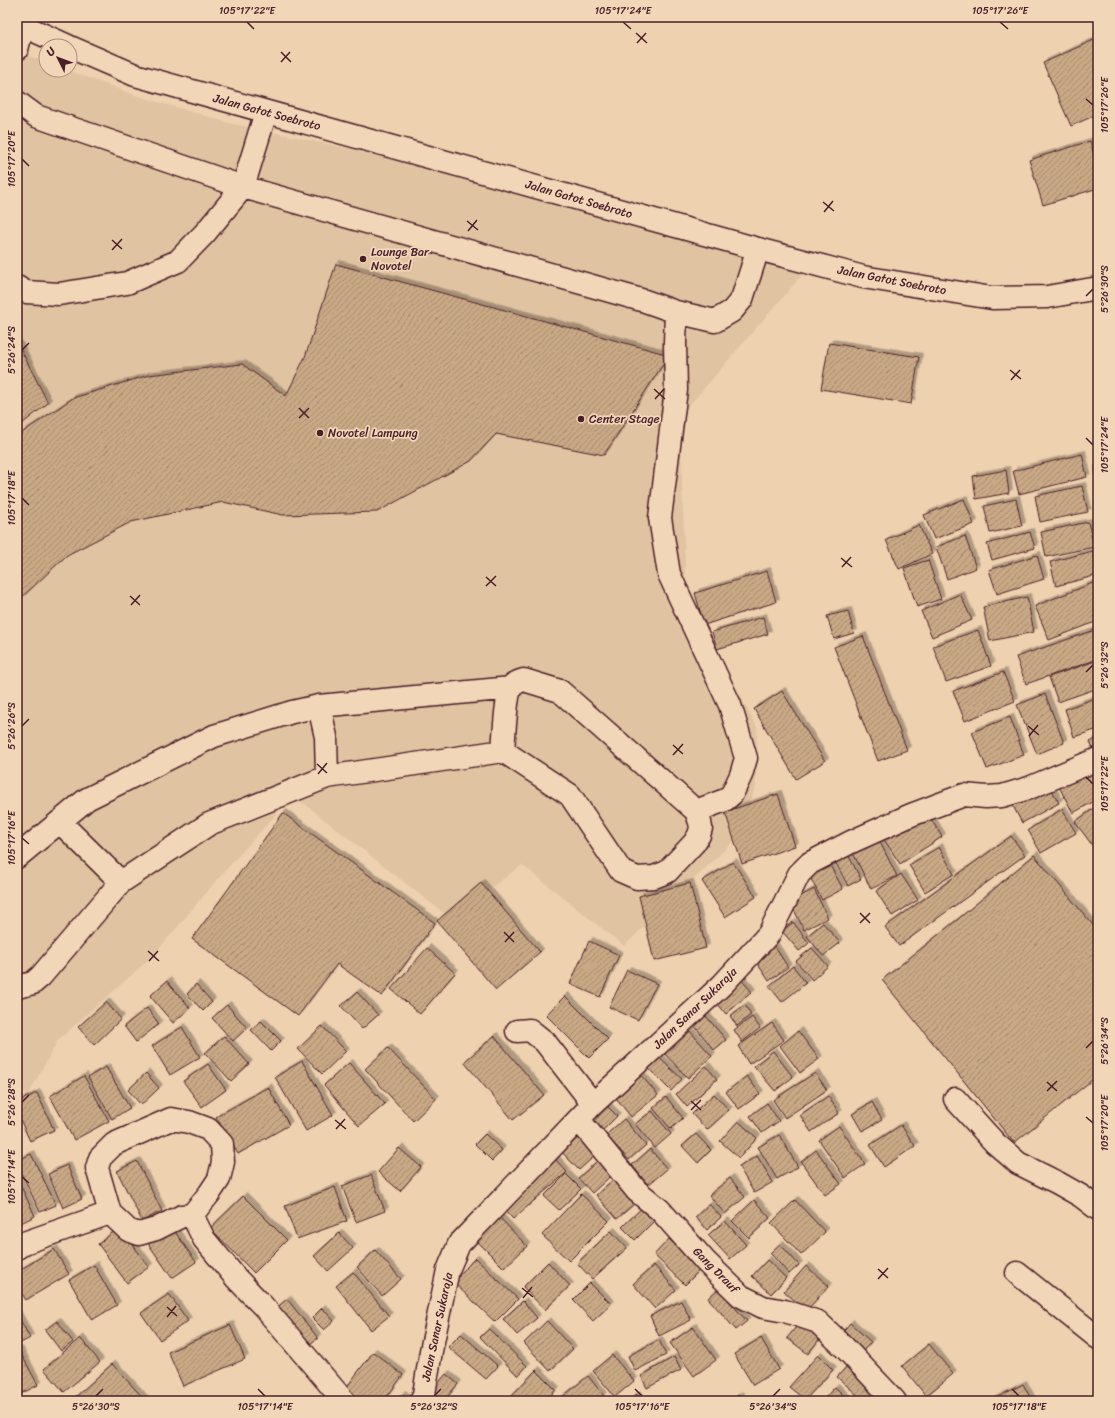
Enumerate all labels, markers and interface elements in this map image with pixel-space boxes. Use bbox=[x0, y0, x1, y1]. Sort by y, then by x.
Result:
text: 105°17'22"E bbox=[219, 2, 276, 20]
text: 105°17'24"E bbox=[595, 2, 653, 20]
text: 105°17'26"E bbox=[972, 2, 1029, 20]
north arrow bbox=[38, 38, 78, 78]
text: U bbox=[41, 42, 61, 61]
text: 105°17'26"E bbox=[1096, 76, 1114, 133]
street label: Jalan Gatot Soebroto bbox=[210, 87, 323, 137]
text: 105°17'20"E bbox=[3, 129, 21, 187]
street label: Jalan Gatot Soebroto bbox=[522, 173, 635, 225]
place label: Lounge Bar Novotel bbox=[371, 241, 430, 277]
marker: Lounge Bar Novotel bbox=[358, 254, 368, 264]
street label: Jalan Gatot Soebroto bbox=[835, 258, 948, 301]
text: 5°26'30"S bbox=[1096, 264, 1114, 313]
text: 5°26'24"S bbox=[3, 325, 21, 374]
place label: Center Stage bbox=[589, 408, 660, 430]
marker: Center Stage bbox=[576, 414, 586, 424]
text: 105°17'24"E bbox=[1096, 415, 1114, 473]
place label: Novotel Lampung bbox=[328, 422, 418, 444]
marker: Novotel Lampung bbox=[315, 428, 325, 438]
text: 105°17'18"E bbox=[3, 469, 21, 525]
text: 5°26'32"S bbox=[1096, 641, 1114, 689]
text: 5°26'26"S bbox=[3, 702, 21, 750]
text: 105°17'22"E bbox=[1096, 755, 1114, 812]
text: 105°17'16"E bbox=[3, 809, 21, 865]
street label: Jalan Sanar Sukaraja bbox=[647, 961, 743, 1055]
text: 5°26'34"S bbox=[1096, 1016, 1114, 1065]
text: 5°26'28"S bbox=[3, 1077, 21, 1126]
text: 105°17'20"E bbox=[1096, 1093, 1114, 1151]
text: 105°17'14"E bbox=[3, 1148, 21, 1204]
street label: Gang Drauf bbox=[687, 1241, 746, 1300]
street label: Jalan Sanar Sukaraja bbox=[414, 1270, 459, 1385]
text: 5°26'30"S bbox=[72, 1398, 121, 1416]
text: 105°17'14"E bbox=[238, 1398, 294, 1416]
text: 5°26'32"S bbox=[410, 1398, 458, 1416]
text: 105°17'16"E bbox=[615, 1398, 671, 1416]
text: 5°26'34"S bbox=[749, 1398, 798, 1416]
text: 105°17'18"E bbox=[992, 1398, 1048, 1416]

